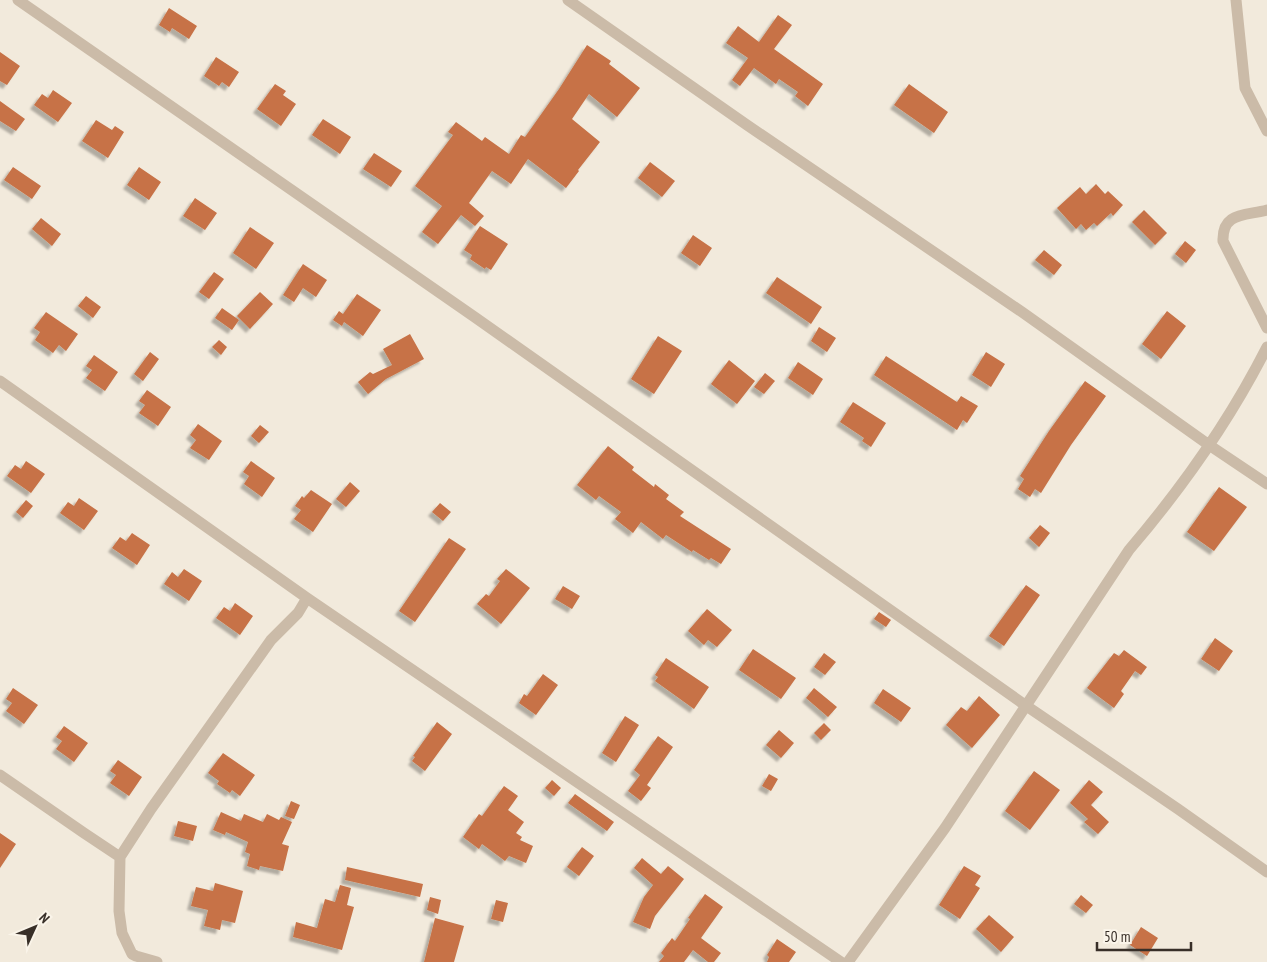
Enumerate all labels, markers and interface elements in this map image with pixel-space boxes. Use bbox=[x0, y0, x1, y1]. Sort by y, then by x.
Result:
north arrow bbox=[10, 902, 60, 952]
text: N bbox=[35, 909, 53, 927]
scale bar bbox=[1097, 920, 1191, 952]
text: 50 m bbox=[1104, 927, 1130, 946]

